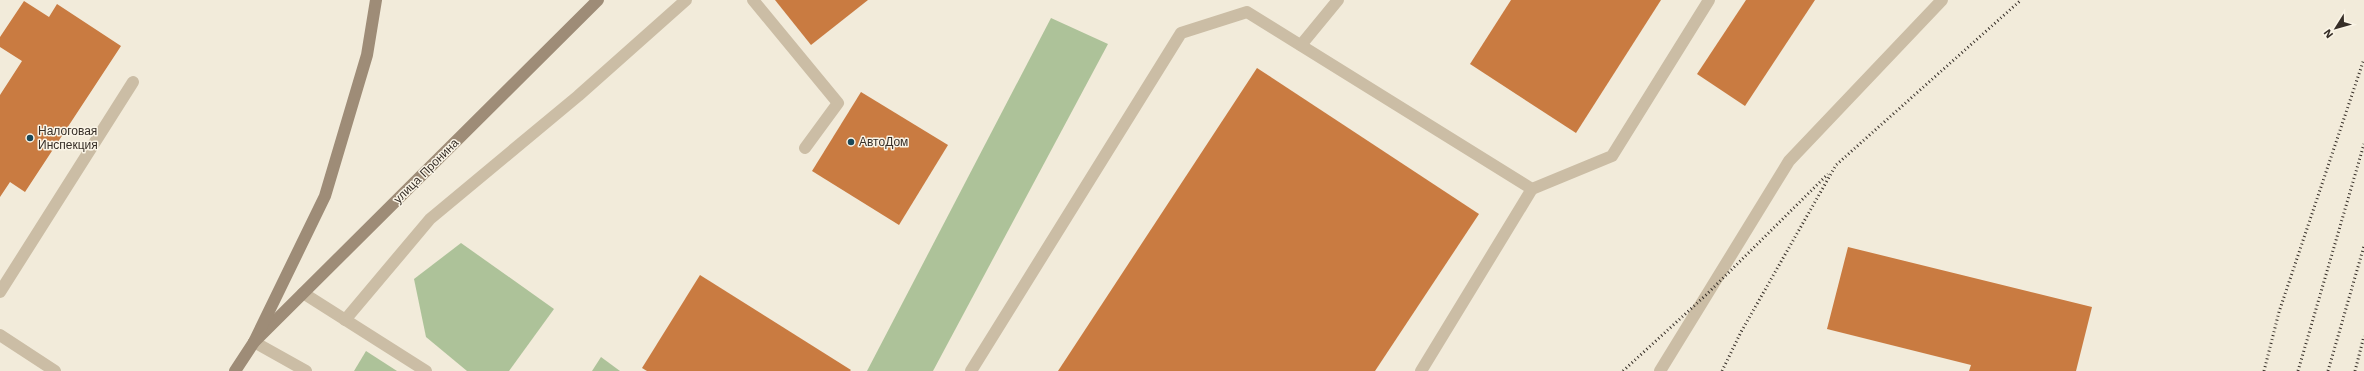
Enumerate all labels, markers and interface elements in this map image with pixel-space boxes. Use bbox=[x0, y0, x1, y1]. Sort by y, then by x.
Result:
north arrow bbox=[2316, 8, 2356, 48]
text: N bbox=[2321, 27, 2336, 41]
place label: Налоговая Инспекция bbox=[38, 124, 98, 152]
marker: Налоговая Инспекция bbox=[25, 133, 35, 143]
place label: АвтоДом bbox=[859, 135, 908, 149]
street label: улица Пронина bbox=[391, 136, 461, 206]
marker: АвтоДом bbox=[846, 137, 856, 147]

